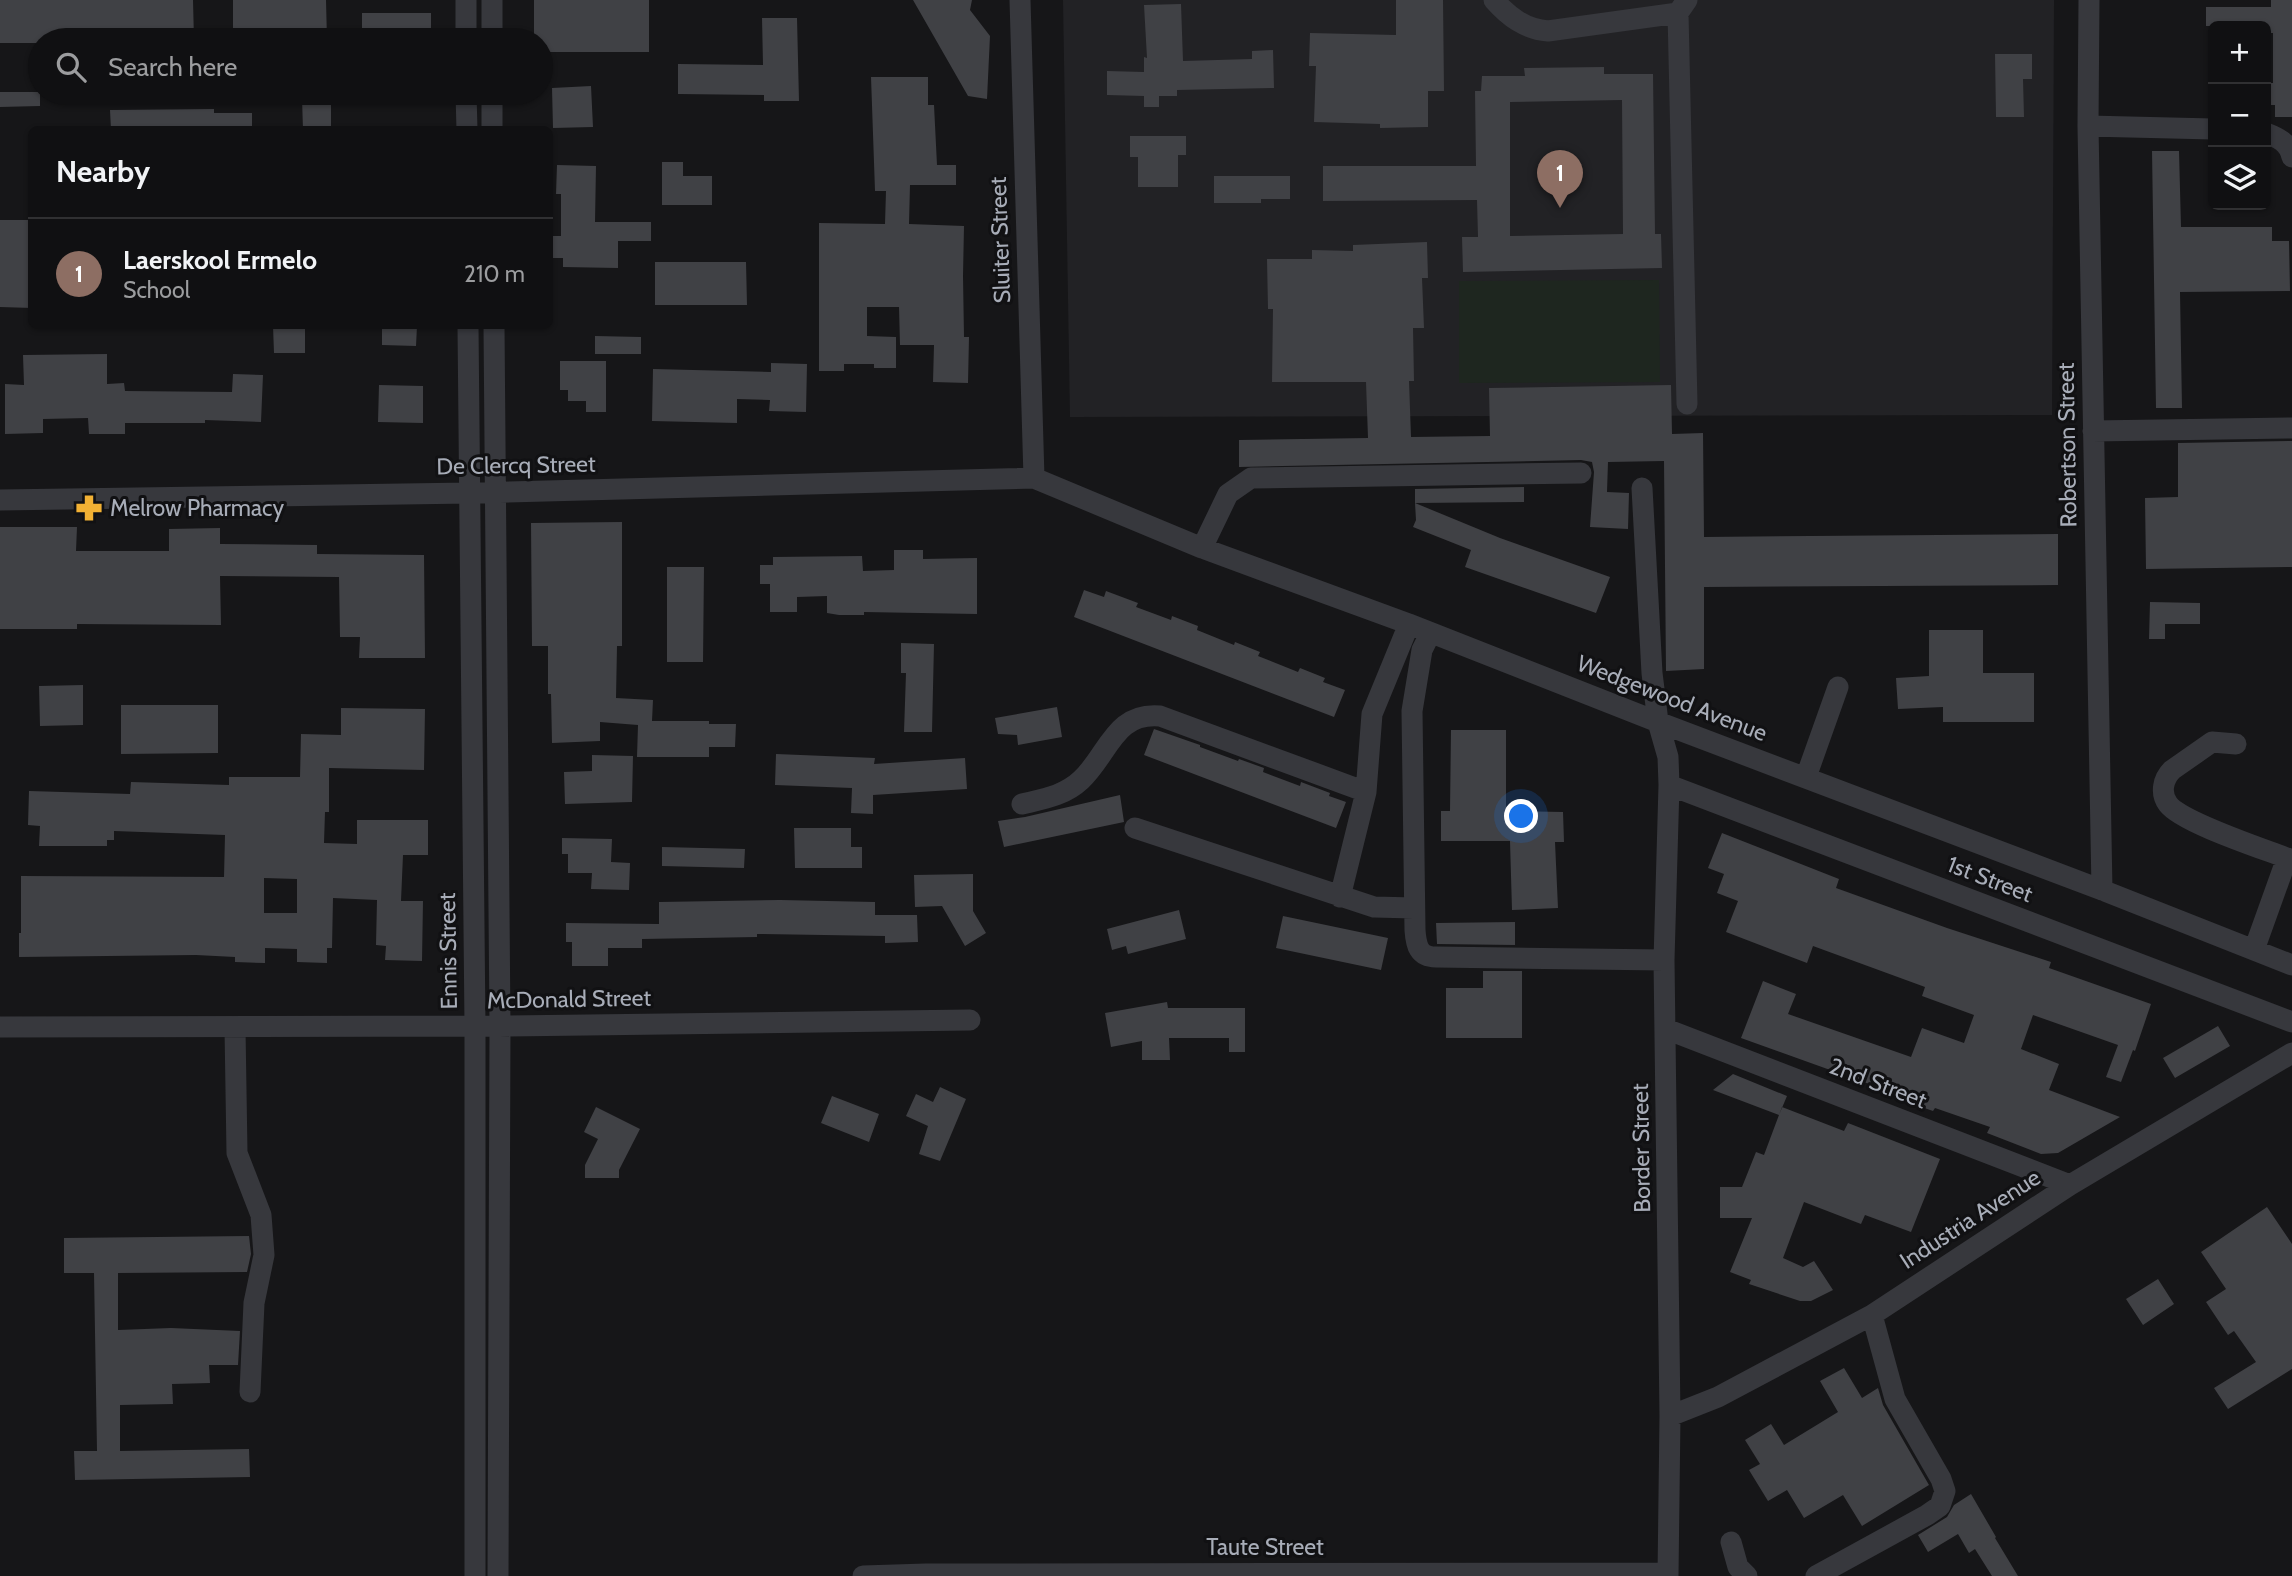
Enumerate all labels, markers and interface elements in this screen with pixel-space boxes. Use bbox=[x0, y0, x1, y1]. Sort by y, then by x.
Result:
map controls bbox=[2208, 21, 2271, 210]
button: + bbox=[2208, 21, 2271, 84]
search box bbox=[28, 28, 553, 105]
icon: search bbox=[52, 48, 90, 86]
text: Search here bbox=[108, 51, 237, 83]
button: − bbox=[2208, 84, 2271, 147]
button: layers bbox=[2208, 147, 2271, 210]
pin: 1 bbox=[1537, 150, 1583, 208]
text: Nearby bbox=[56, 153, 150, 190]
street label: Sluiter Street bbox=[984, 176, 1016, 304]
text: Laerskool Ermelo bbox=[123, 244, 317, 276]
text: 1 bbox=[75, 260, 83, 288]
text: 210 m bbox=[464, 260, 525, 288]
text: School bbox=[123, 276, 190, 304]
street label: Robertson Street bbox=[2052, 362, 2082, 528]
street label: De Clercq Street bbox=[436, 450, 596, 480]
pharmacy icon: Melrow Pharmacy bbox=[74, 493, 104, 523]
place label: Melrow Pharmacy bbox=[110, 494, 284, 522]
street label: Wedgewood Avenue bbox=[1573, 649, 1771, 747]
your location bbox=[1504, 799, 1538, 833]
street label: 1st Street bbox=[1943, 850, 2037, 908]
street label: Ennis Street bbox=[433, 892, 463, 1010]
street label: McDonald Street bbox=[487, 984, 652, 1014]
street label: 2nd Street bbox=[1825, 1052, 1931, 1114]
street label: Border Street bbox=[1626, 1083, 1656, 1213]
street label: Industria Avenue bbox=[1894, 1163, 2046, 1275]
street label: Taute Street bbox=[1206, 1533, 1324, 1561]

